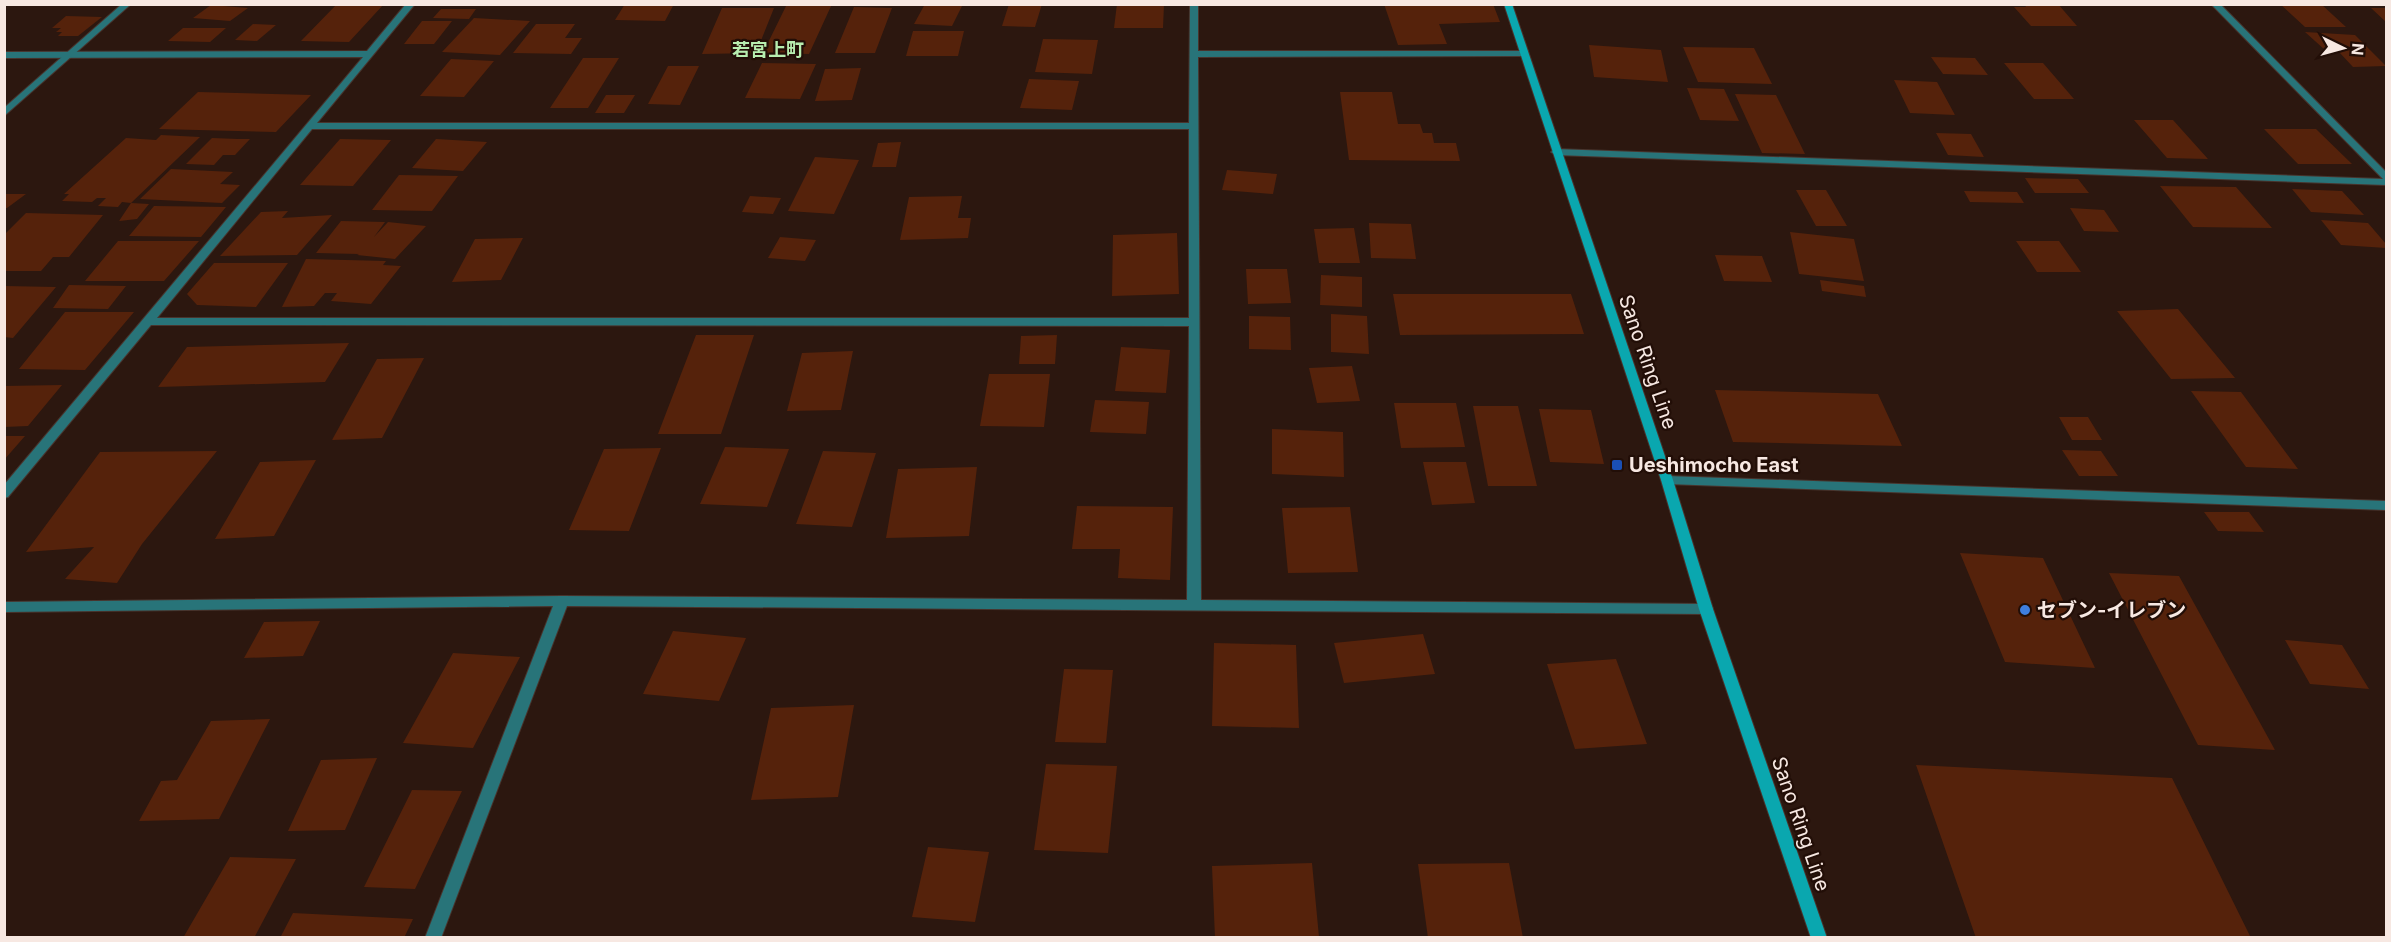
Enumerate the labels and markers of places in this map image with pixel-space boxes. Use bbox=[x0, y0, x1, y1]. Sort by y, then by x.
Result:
place label: Ueshimocho East bbox=[1629, 453, 1799, 477]
marker: Ueshimocho East bbox=[1610, 458, 1624, 472]
place label: セブン-イレブン bbox=[2037, 598, 2186, 622]
marker: セブン-イレブン bbox=[2018, 603, 2032, 617]

